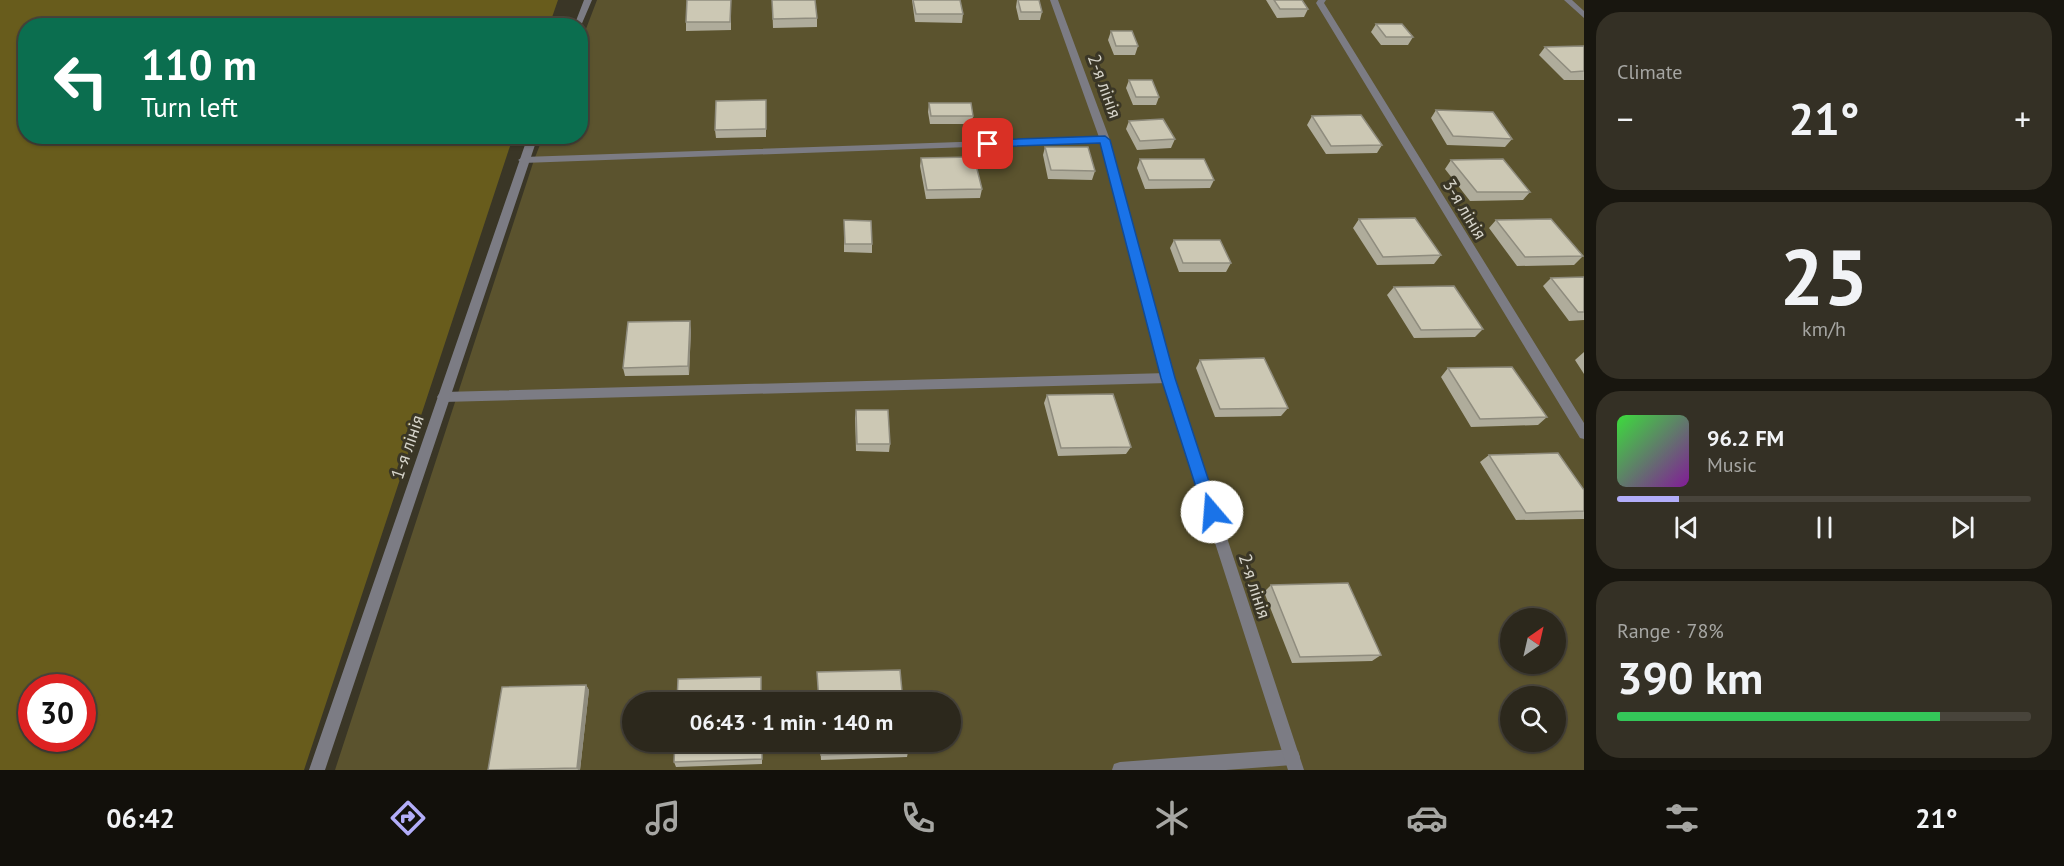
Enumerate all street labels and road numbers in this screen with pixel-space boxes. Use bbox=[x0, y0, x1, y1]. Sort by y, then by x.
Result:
street label: 2-я лінія bbox=[1083, 51, 1127, 121]
street label: 3-я лінія bbox=[1438, 175, 1492, 243]
street label: 1-я лінія bbox=[385, 412, 429, 482]
street label: 2-я лінія bbox=[1234, 551, 1276, 621]

